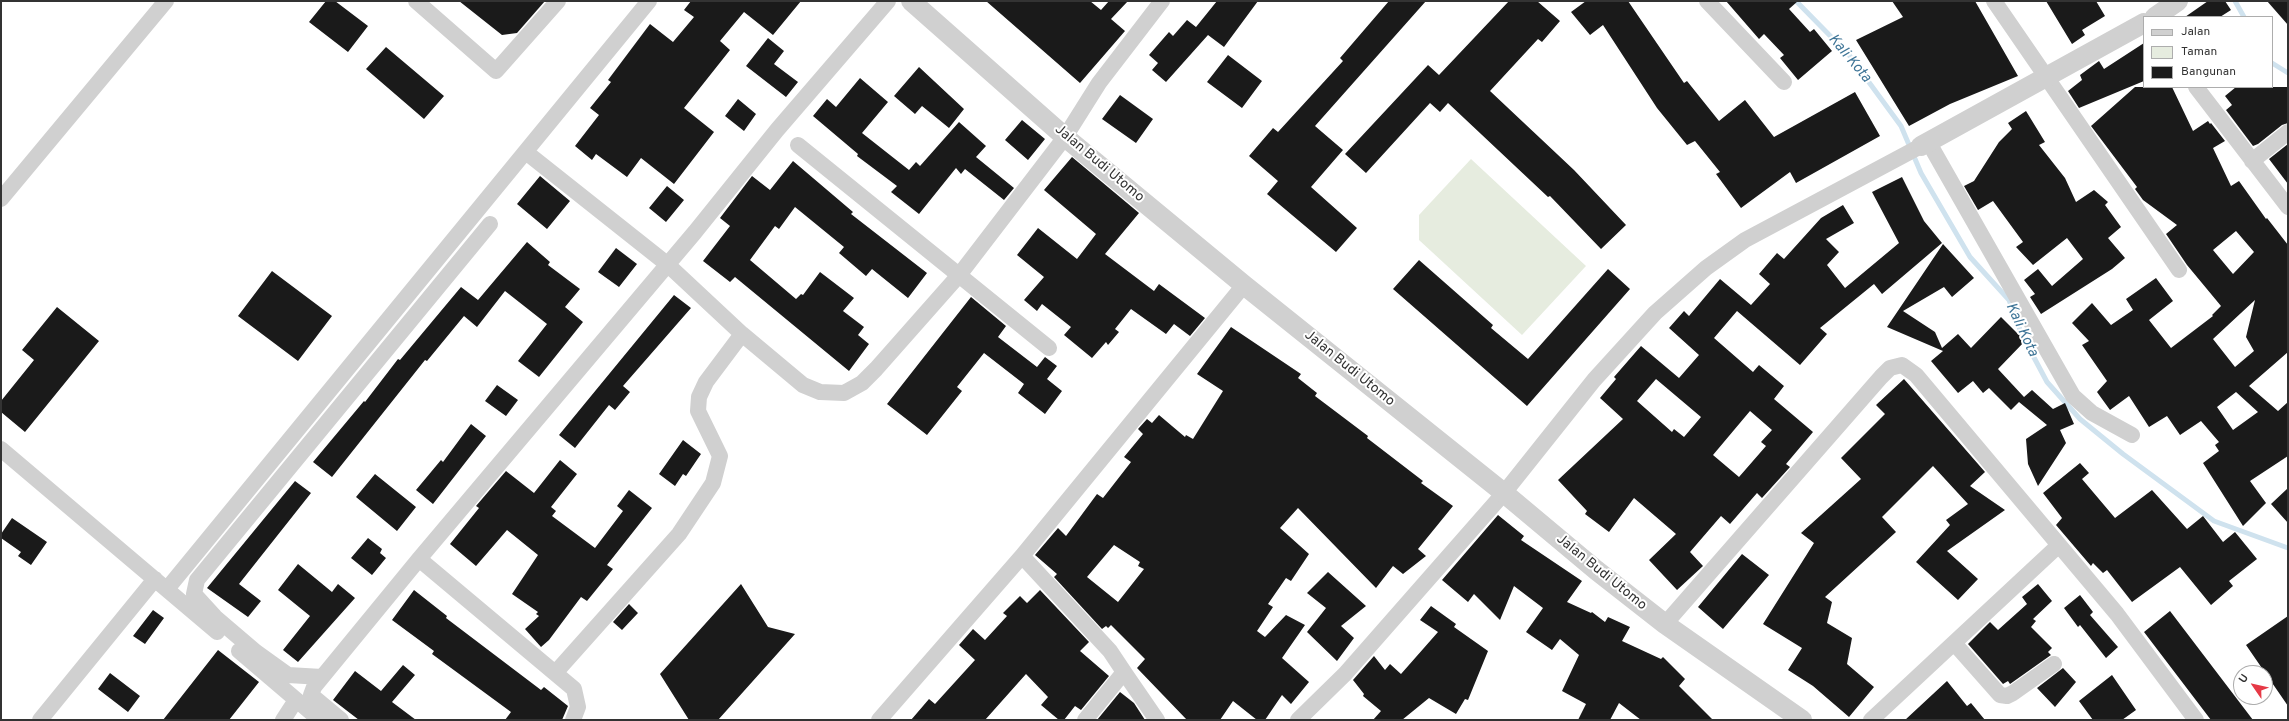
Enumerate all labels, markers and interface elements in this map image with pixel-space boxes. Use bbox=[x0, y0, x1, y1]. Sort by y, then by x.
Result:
legend bbox=[2143, 16, 2273, 88]
text: Jalan bbox=[2181, 24, 2210, 40]
water label: Kali Kota bbox=[1824, 31, 1874, 87]
text: Taman bbox=[2181, 44, 2217, 60]
text: Bangunan bbox=[2181, 64, 2236, 80]
street label: Jalan Budi Utomo bbox=[1051, 122, 1147, 206]
water label: Kali Kota bbox=[2001, 300, 2041, 360]
street label: Jalan Budi Utomo bbox=[1300, 327, 1398, 411]
street label: Jalan Budi Utomo bbox=[1552, 531, 1650, 615]
north arrow bbox=[2233, 665, 2273, 705]
text: U bbox=[2236, 672, 2252, 686]

